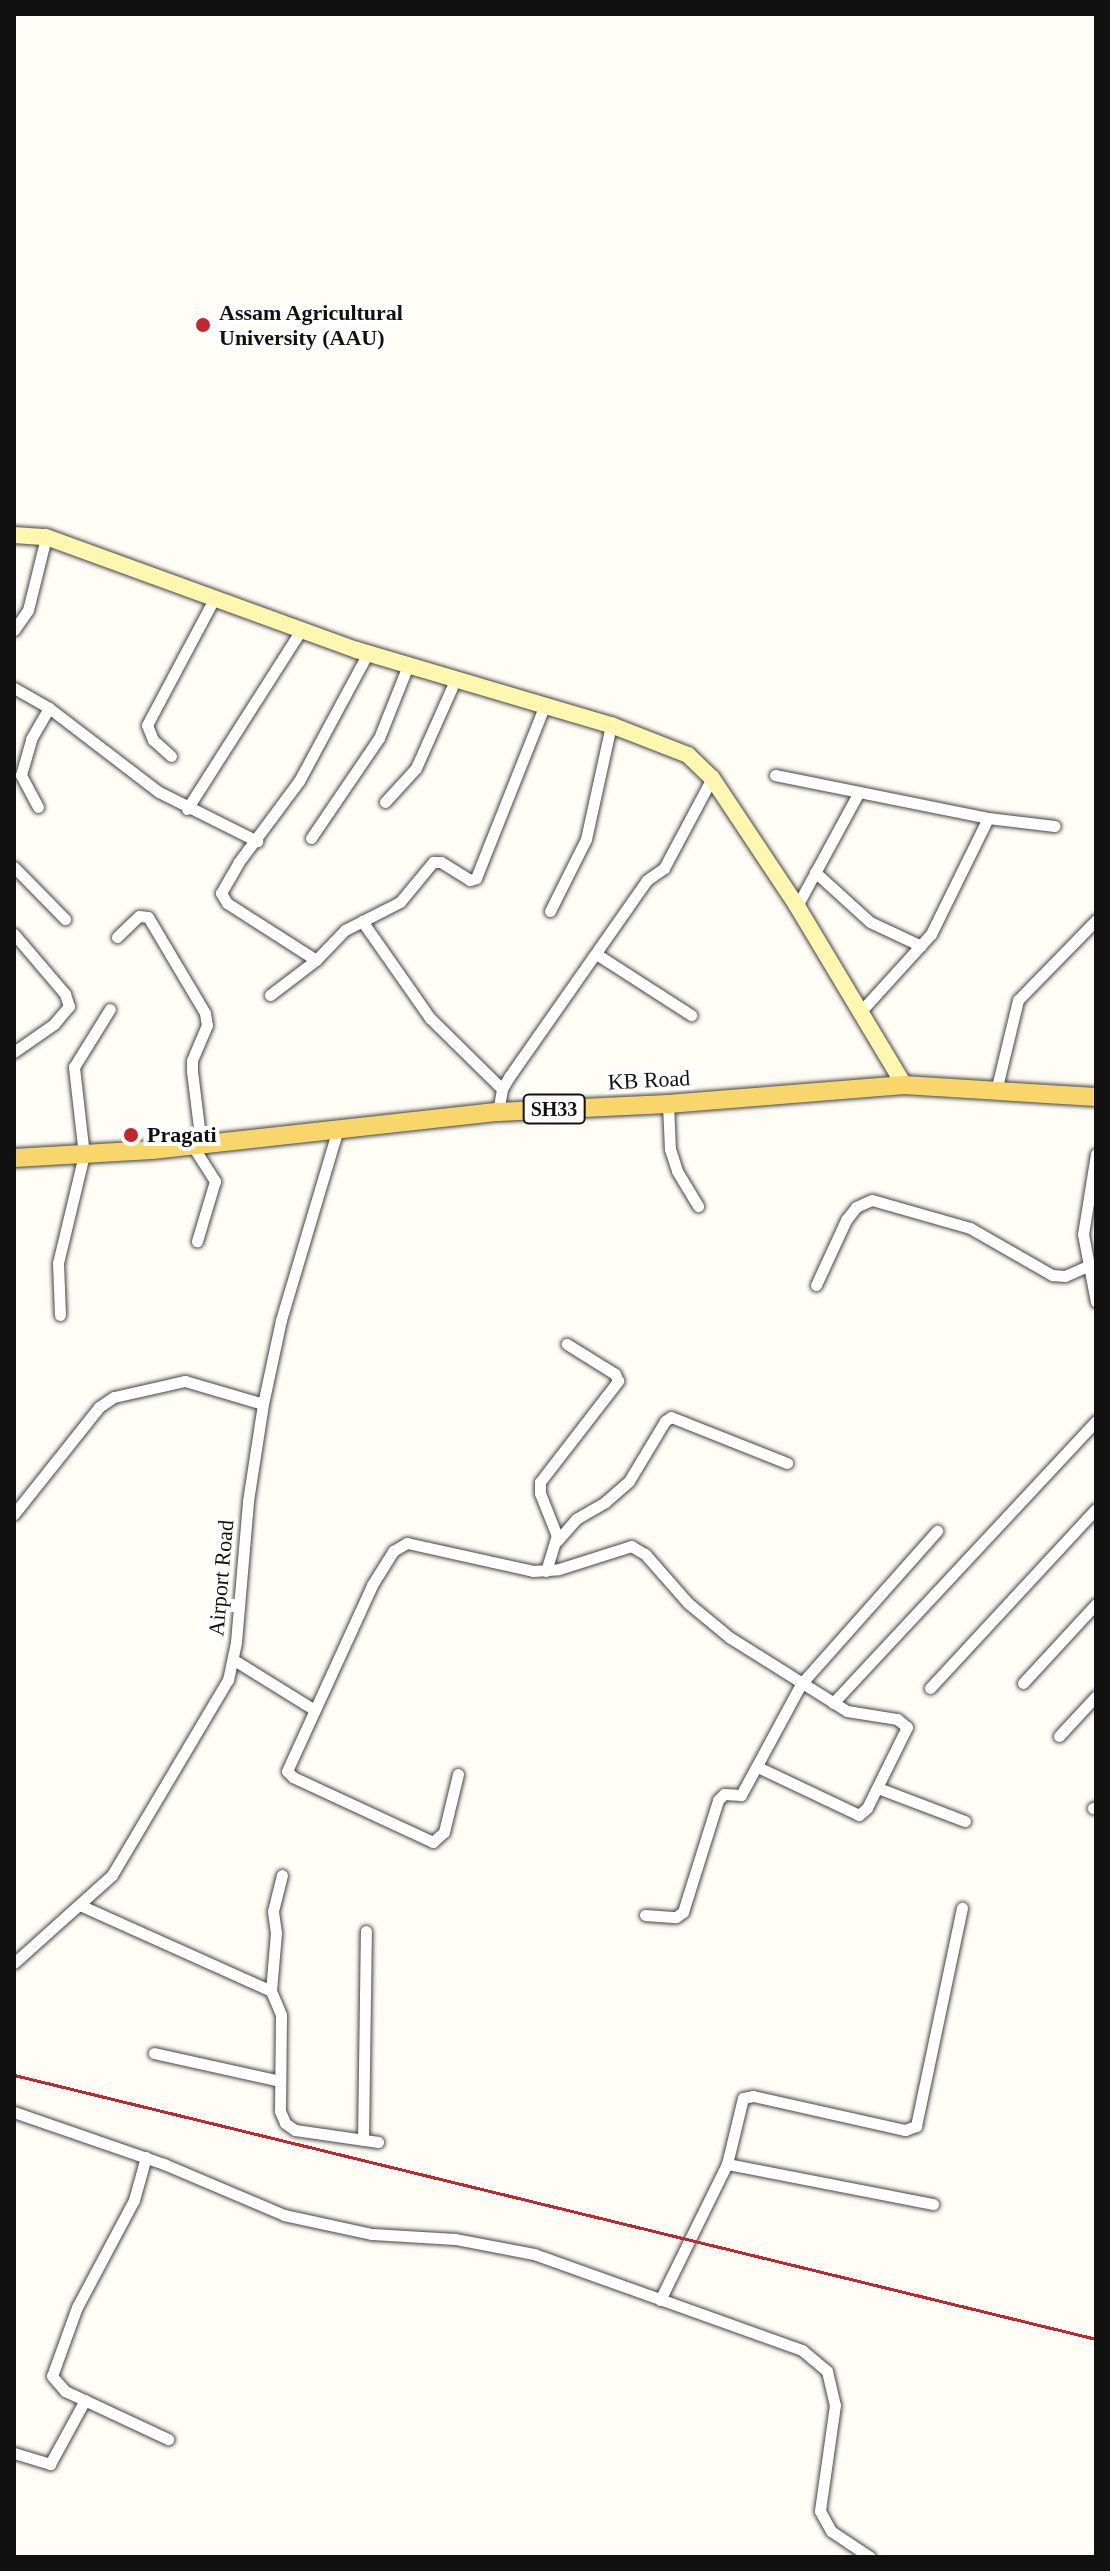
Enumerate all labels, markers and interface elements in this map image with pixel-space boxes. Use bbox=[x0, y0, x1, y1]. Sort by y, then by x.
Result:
place label: Assam Agricultural University (AAU) bbox=[219, 299, 404, 350]
marker: Assam Agricultural University (AAU) bbox=[194, 316, 212, 334]
street label: KB Road bbox=[607, 1065, 691, 1095]
road number: SH33 bbox=[522, 1093, 586, 1125]
place label: Pragati bbox=[147, 1122, 217, 1148]
marker: Pragati bbox=[122, 1126, 140, 1144]
street label: Airport Road bbox=[203, 1519, 239, 1637]

